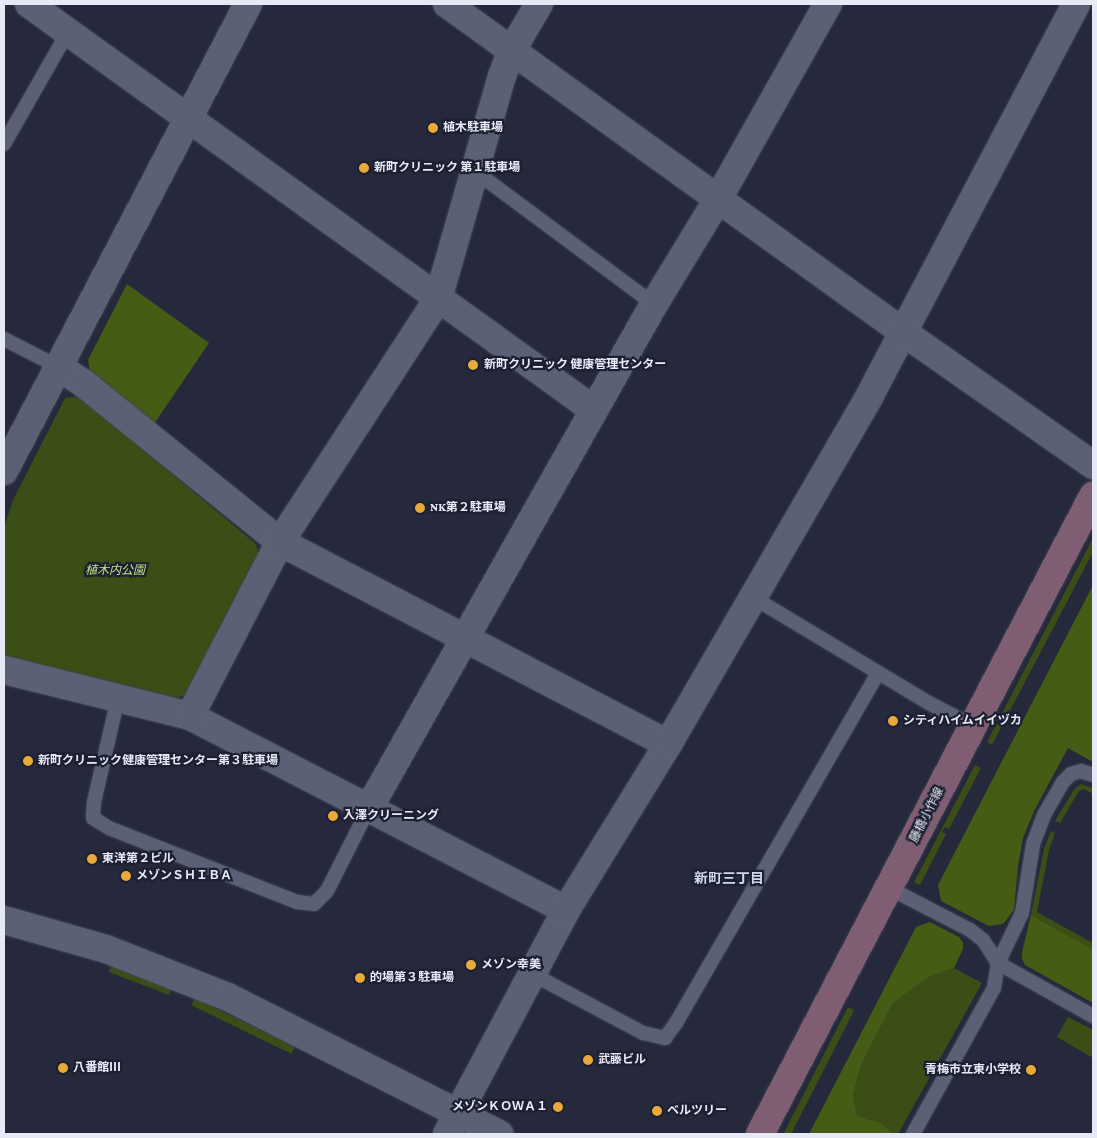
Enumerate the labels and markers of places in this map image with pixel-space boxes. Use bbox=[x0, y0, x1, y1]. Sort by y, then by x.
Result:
place label: 植木駐車場 bbox=[443, 121, 503, 135]
marker: 植木駐車場 bbox=[427, 122, 439, 134]
place label: 新町クリニック 第１駐車場 bbox=[374, 161, 520, 175]
marker: 新町クリニック 第１駐車場 bbox=[358, 162, 370, 174]
marker: 新町クリニック 健康管理センター bbox=[466, 358, 480, 372]
place label: 新町クリニック 健康管理センター bbox=[484, 358, 666, 372]
place label: NK第２駐車場 bbox=[430, 501, 506, 515]
marker: NK第２駐車場 bbox=[414, 502, 426, 514]
place label: シティハイムイイヅカ bbox=[903, 714, 1023, 728]
marker: シティハイムイイヅカ bbox=[887, 715, 899, 727]
place label: 新町クリニック健康管理センター第３駐車場 bbox=[38, 754, 278, 768]
marker: 新町クリニック健康管理センター第３駐車場 bbox=[22, 755, 34, 767]
place label: 入澤クリーニング bbox=[343, 809, 439, 823]
marker: 入澤クリーニング bbox=[327, 810, 339, 822]
place label: 東洋第２ビル bbox=[102, 852, 174, 866]
marker: 東洋第２ビル bbox=[86, 853, 98, 865]
place label: メゾンＳＨＩＢＡ bbox=[136, 869, 232, 883]
marker: メゾンＳＨＩＢＡ bbox=[120, 870, 132, 882]
place label: メゾン幸美 bbox=[481, 958, 541, 972]
marker: メゾン幸美 bbox=[465, 959, 477, 971]
place label: 的場第３駐車場 bbox=[370, 971, 454, 985]
marker: 的場第３駐車場 bbox=[354, 972, 366, 984]
place label: 武藤ビル bbox=[598, 1053, 646, 1067]
marker: 武藤ビル bbox=[582, 1054, 594, 1066]
place label: 八番館Ⅲ bbox=[73, 1061, 121, 1075]
marker: 八番館Ⅲ bbox=[57, 1062, 69, 1074]
place label: 青梅市立東小学校 bbox=[925, 1063, 1021, 1077]
marker: 青梅市立東小学校 bbox=[1025, 1064, 1037, 1076]
place label: メゾンＫＯＷＡ１ bbox=[452, 1100, 548, 1114]
marker: メゾンＫＯＷＡ１ bbox=[552, 1101, 564, 1113]
place label: ベルツリー bbox=[667, 1104, 727, 1118]
marker: ベルツリー bbox=[651, 1105, 663, 1117]

